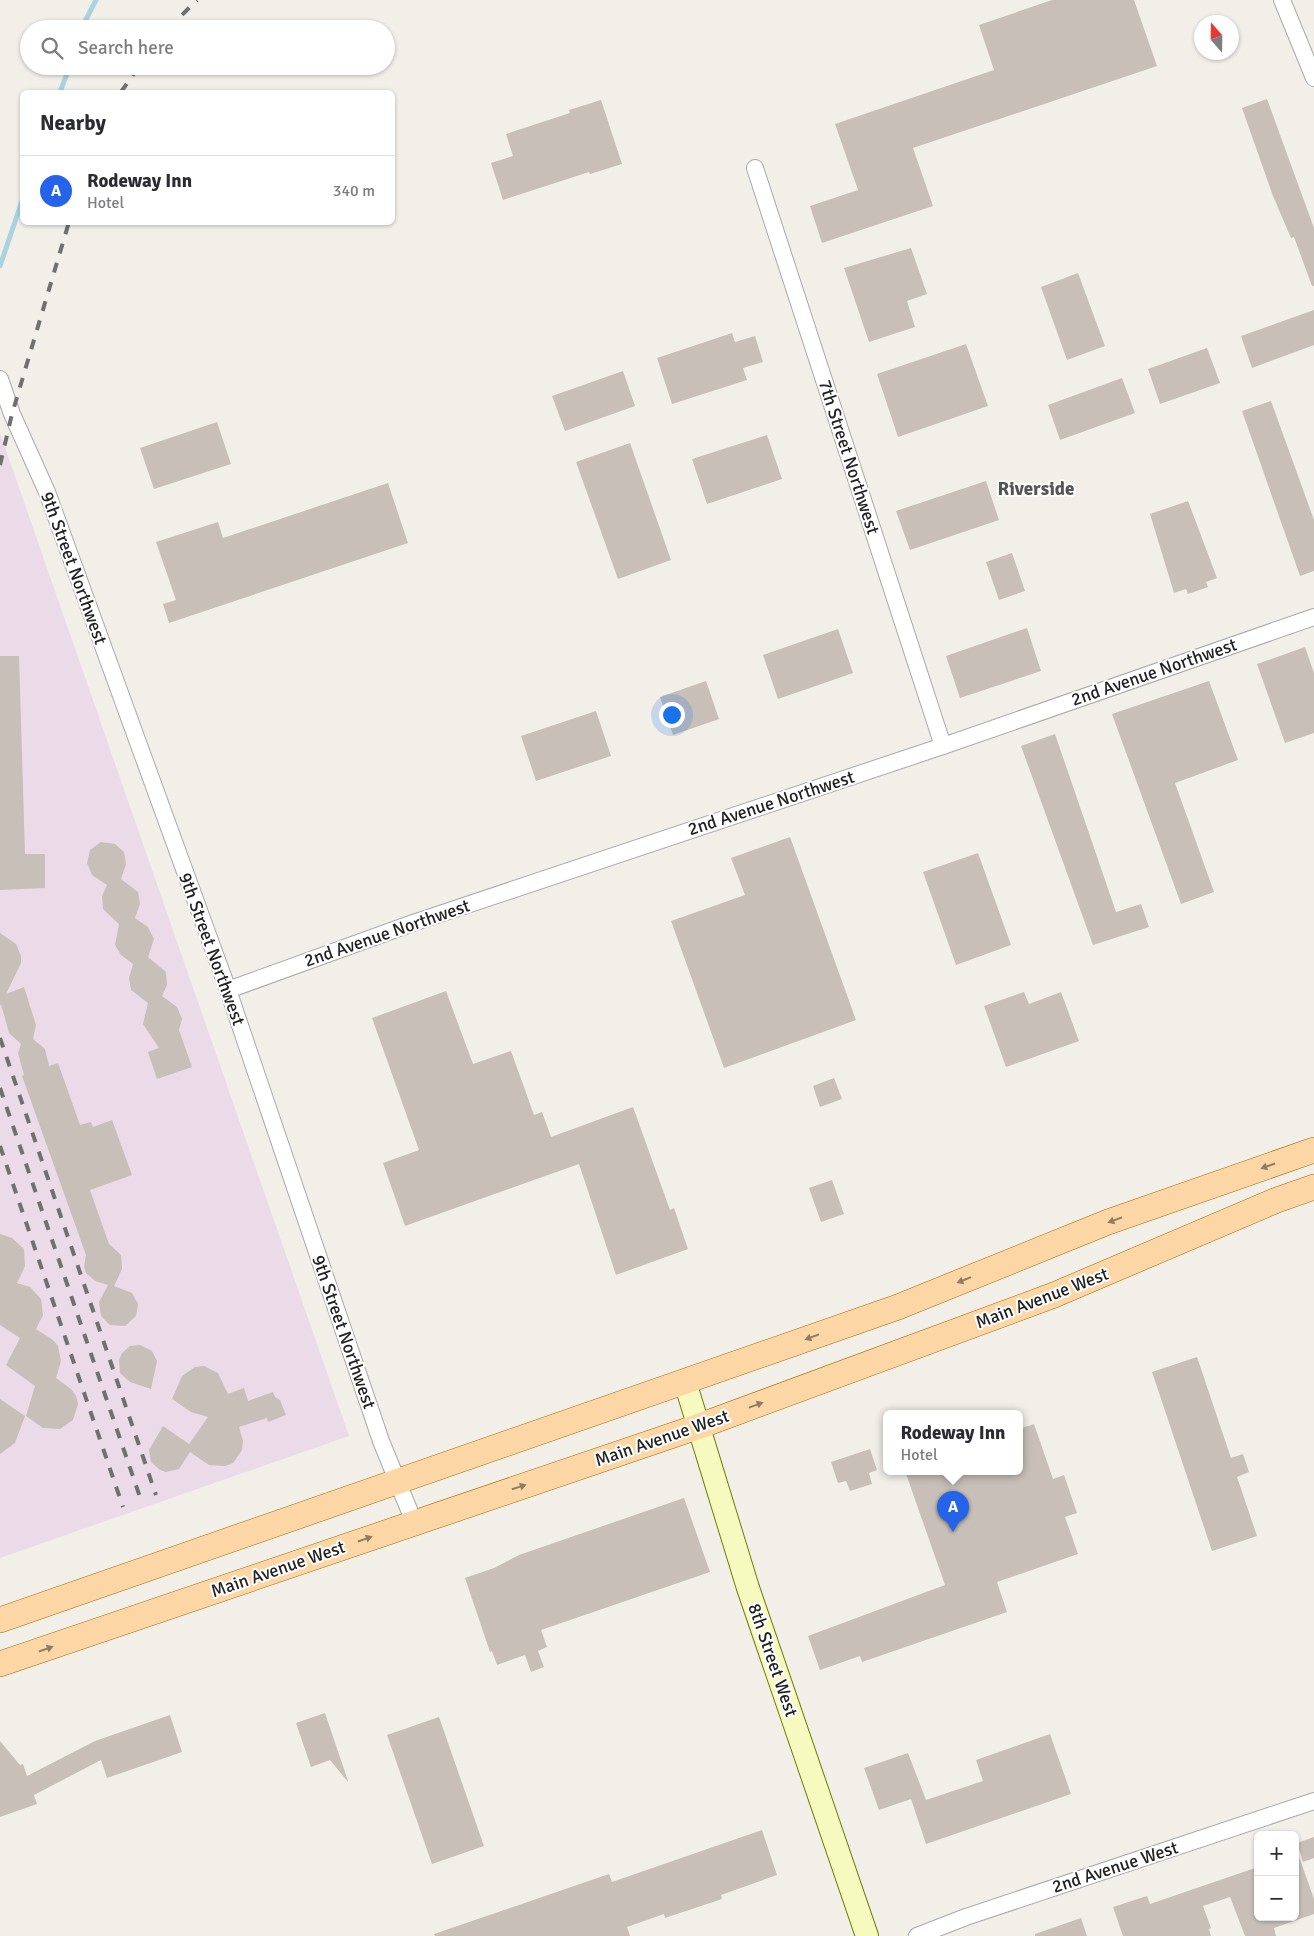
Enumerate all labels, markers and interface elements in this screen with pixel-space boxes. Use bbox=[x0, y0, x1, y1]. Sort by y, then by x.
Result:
north arrow bbox=[1194, 15, 1239, 60]
search box bbox=[20, 20, 395, 75]
icon: search bbox=[38, 34, 66, 62]
text: Search here bbox=[78, 36, 174, 60]
text: Nearby bbox=[40, 110, 106, 136]
text: Rodeway Inn bbox=[87, 169, 192, 193]
text: A bbox=[51, 181, 61, 201]
text: 340 m bbox=[333, 181, 375, 201]
text: Hotel bbox=[87, 193, 124, 213]
street label: 7th Street Northwest bbox=[814, 377, 884, 537]
district label: Riverside bbox=[998, 477, 1074, 501]
street label: 9th Street Northwest bbox=[36, 489, 112, 647]
street label: 2nd Avenue Northwest bbox=[1068, 633, 1240, 711]
your location bbox=[659, 702, 685, 728]
street label: 2nd Avenue Northwest bbox=[685, 766, 857, 840]
street label: 9th Street Northwest bbox=[174, 870, 250, 1028]
street label: 2nd Avenue Northwest bbox=[301, 894, 473, 972]
one-way arrow bbox=[1260, 1162, 1275, 1170]
one-way arrow bbox=[1107, 1217, 1122, 1224]
street label: 9th Street Northwest bbox=[307, 1252, 381, 1412]
street label: Main Avenue West bbox=[973, 1263, 1111, 1333]
one-way arrow bbox=[957, 1277, 971, 1285]
one-way arrow bbox=[804, 1334, 819, 1342]
one-way arrow bbox=[748, 1401, 763, 1408]
street label: Main Avenue West bbox=[592, 1405, 732, 1471]
popup bbox=[883, 1410, 1023, 1475]
text: Rodeway Inn bbox=[900, 1421, 1006, 1445]
text: Hotel bbox=[900, 1445, 938, 1465]
one-way arrow bbox=[512, 1483, 527, 1490]
pin: A bbox=[937, 1491, 969, 1532]
one-way arrow bbox=[358, 1535, 373, 1542]
street label: Main Avenue West bbox=[208, 1536, 348, 1602]
street label: 8th Street West bbox=[743, 1600, 803, 1720]
one-way arrow bbox=[39, 1644, 54, 1652]
map controls bbox=[1254, 1831, 1299, 1921]
button: + bbox=[1254, 1831, 1299, 1876]
street label: 2nd Avenue West bbox=[1049, 1836, 1181, 1898]
button: − bbox=[1254, 1876, 1299, 1921]

